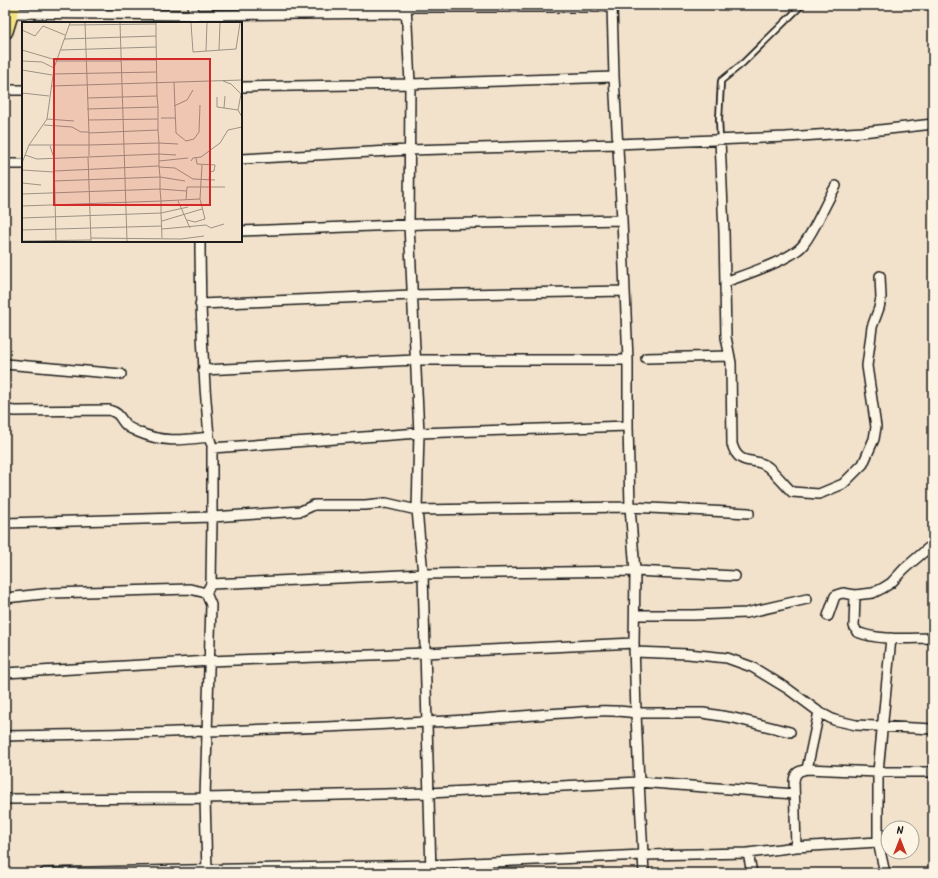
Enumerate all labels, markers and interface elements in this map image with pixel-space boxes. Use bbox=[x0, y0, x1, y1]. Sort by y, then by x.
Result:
inset map bbox=[22, 22, 242, 242]
north arrow bbox=[880, 820, 920, 860]
text: N bbox=[897, 822, 904, 840]

